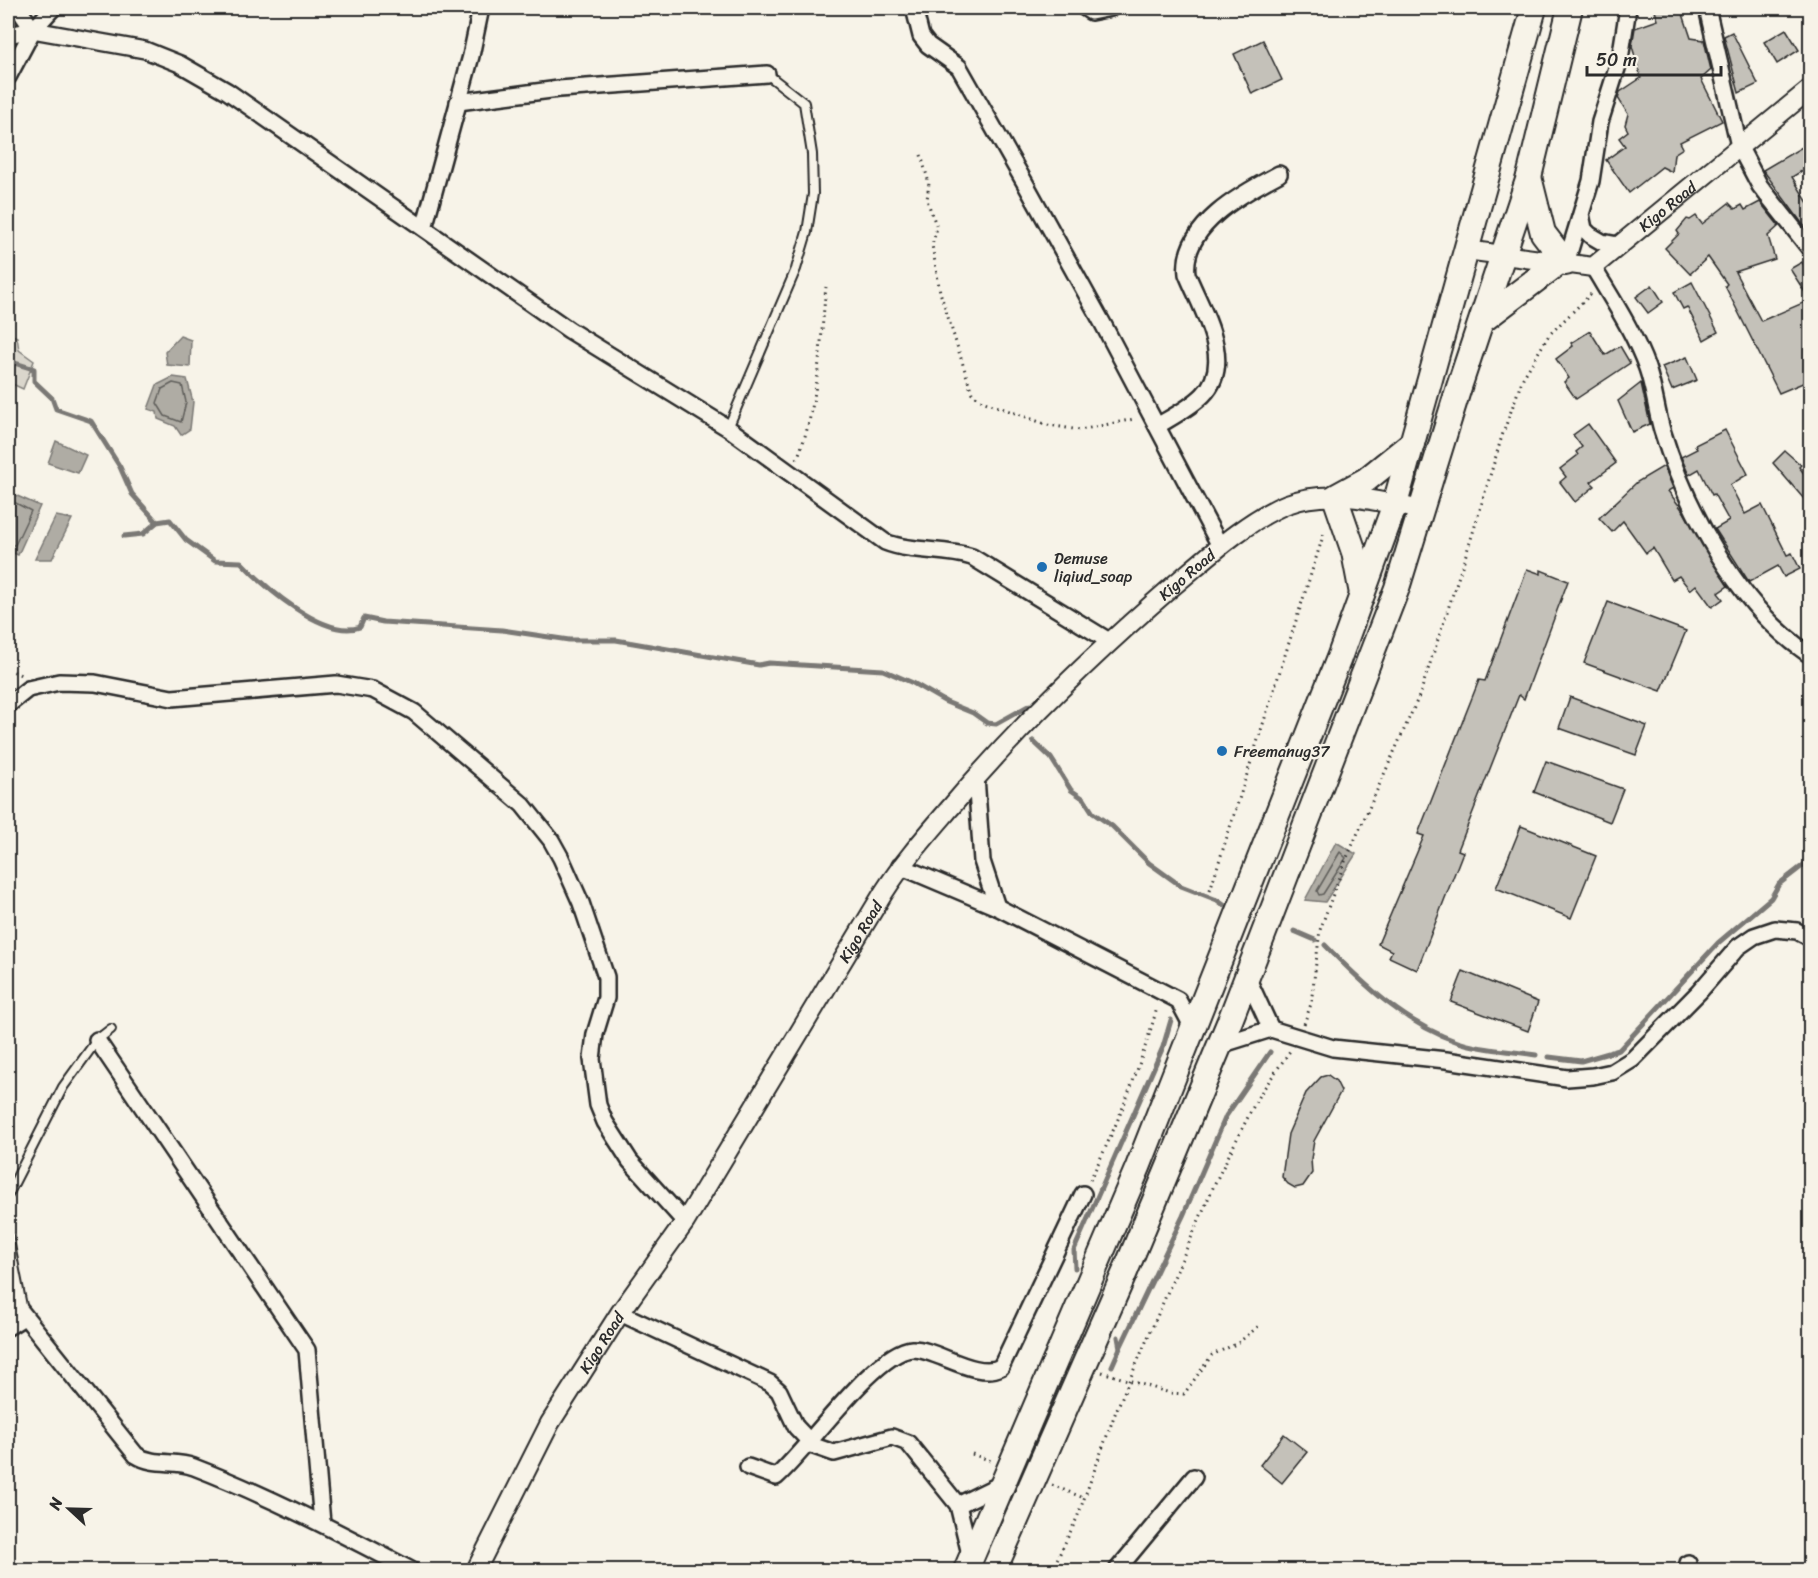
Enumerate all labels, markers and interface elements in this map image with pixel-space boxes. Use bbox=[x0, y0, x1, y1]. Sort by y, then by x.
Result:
scale bar bbox=[1587, 39, 1720, 77]
text: 50 m bbox=[1596, 44, 1637, 76]
street label: Kigo Road bbox=[1632, 173, 1704, 240]
street label: Kigo Road bbox=[1151, 540, 1224, 608]
place label: Demuse liqiud_soap bbox=[1054, 544, 1133, 591]
marker: Demuse liqiud_soap bbox=[1035, 560, 1049, 574]
place label: Freemanug37 bbox=[1234, 737, 1330, 766]
marker: Freemanug37 bbox=[1215, 744, 1229, 758]
street label: Kigo Road bbox=[830, 894, 892, 969]
street label: Kigo Road bbox=[571, 1305, 633, 1380]
north arrow bbox=[39, 1479, 99, 1539]
text: N bbox=[40, 1492, 71, 1515]

